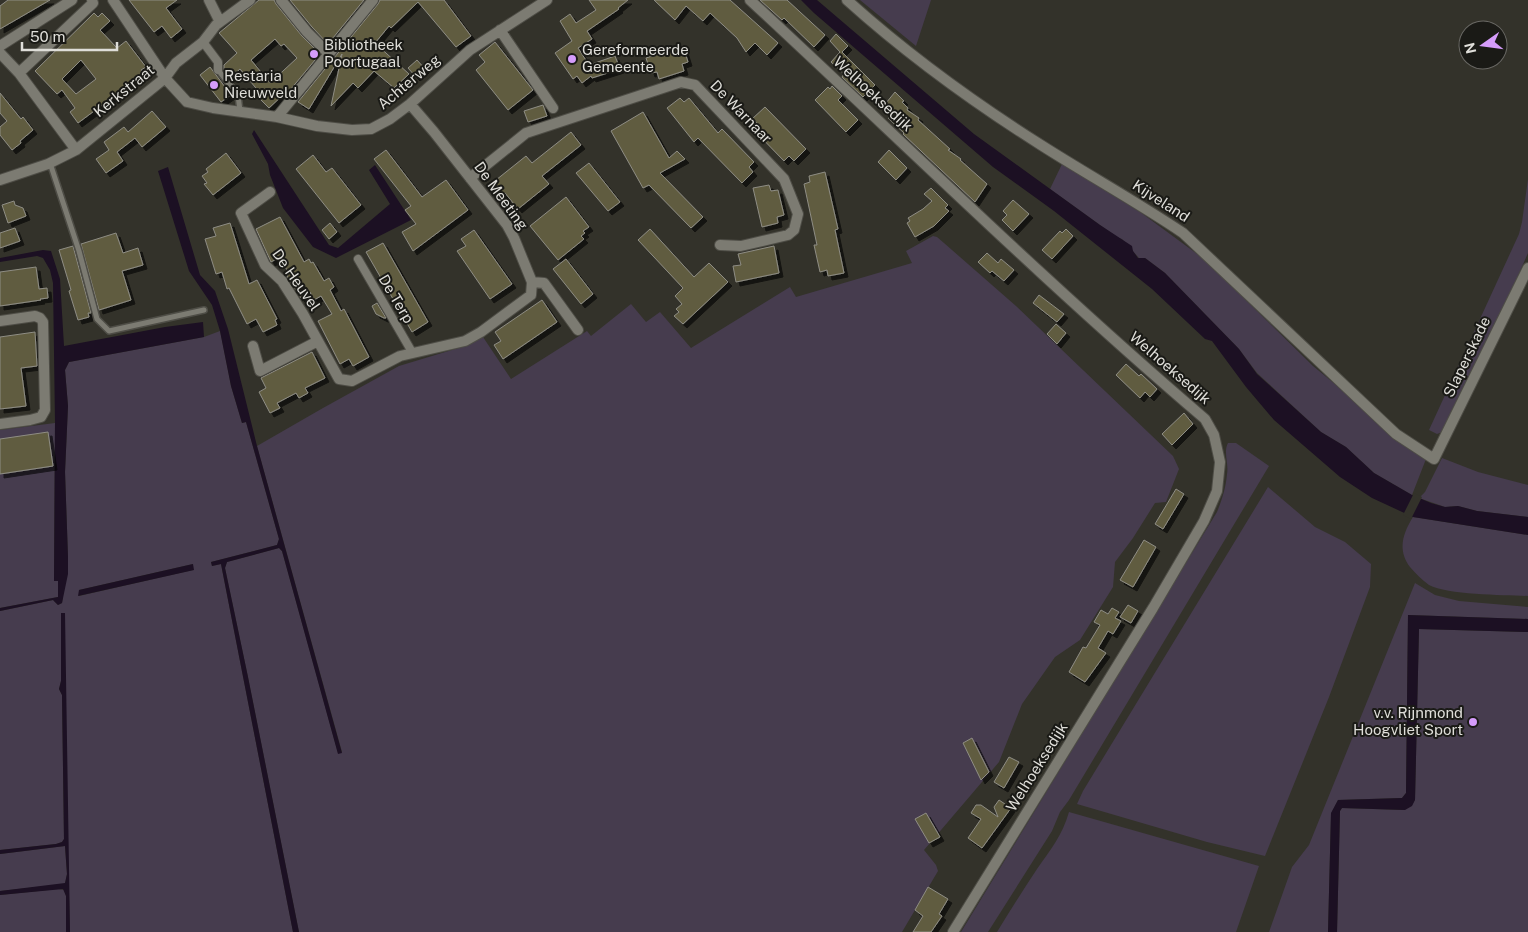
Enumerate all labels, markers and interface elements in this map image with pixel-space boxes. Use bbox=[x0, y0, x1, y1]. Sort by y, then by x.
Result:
scale bar bbox=[22, 20, 118, 52]
north arrow bbox=[1458, 20, 1508, 70]
text: 50 m bbox=[30, 28, 65, 45]
place label: Bibliotheek Poortugaal bbox=[324, 36, 403, 70]
place label: Gereformeerde Gemeente bbox=[582, 41, 689, 75]
text: N bbox=[1461, 41, 1479, 55]
marker: Bibliotheek Poortugaal bbox=[308, 48, 320, 60]
street label: Achterweg bbox=[374, 51, 443, 113]
marker: Gereformeerde Gemeente bbox=[566, 53, 578, 65]
street label: Welhoeksedijk bbox=[830, 53, 916, 135]
street label: Kerkstraat bbox=[90, 61, 158, 120]
place label: Restaria Nieuwveld bbox=[224, 67, 297, 101]
street label: De Warnaar bbox=[707, 77, 776, 147]
marker: Restaria Nieuwveld bbox=[208, 79, 220, 91]
street label: De Meeting bbox=[471, 158, 532, 233]
street label: Kijveland bbox=[1130, 176, 1193, 225]
street label: De Heuvel bbox=[269, 246, 324, 314]
street label: De Terp bbox=[375, 271, 418, 326]
street label: Slaperskade bbox=[1440, 314, 1493, 400]
street label: Welhoeksedijk bbox=[1126, 328, 1214, 407]
place label: v.v. Rijnmond Hoogvliet Sport bbox=[1353, 704, 1463, 738]
marker: v.v. Rijnmond Hoogvliet Sport bbox=[1467, 716, 1479, 728]
street label: Welhoeksedijk bbox=[1002, 719, 1071, 814]

